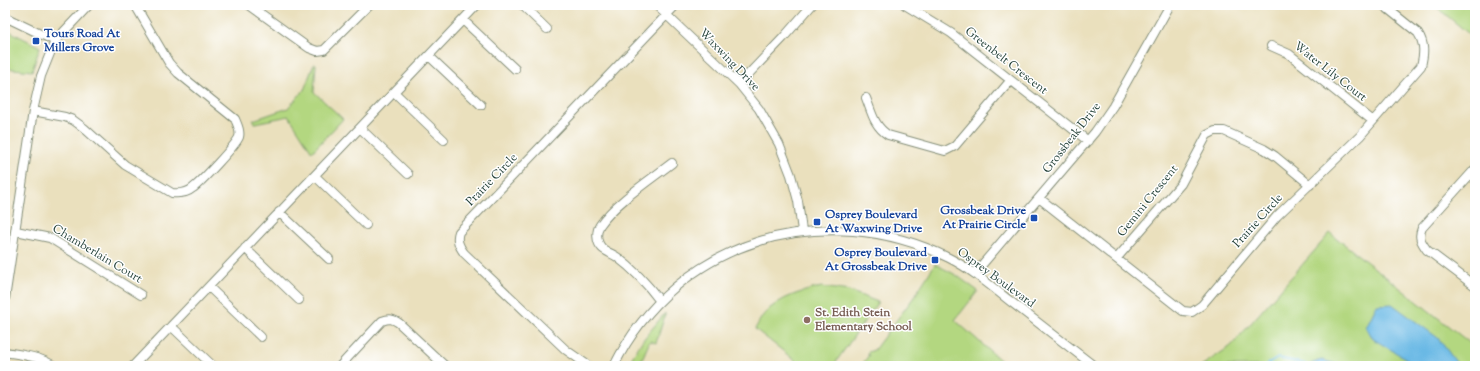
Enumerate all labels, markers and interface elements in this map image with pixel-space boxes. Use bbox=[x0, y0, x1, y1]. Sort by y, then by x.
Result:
street label: Greenbelt Crescent bbox=[961, 23, 1051, 99]
place label: Tours Road At Millers Grove bbox=[43, 25, 121, 57]
street label: Waxwing Drive bbox=[694, 25, 764, 96]
marker: Tours Road At Millers Grove bbox=[31, 36, 41, 46]
street label: Water Lily Court bbox=[1290, 38, 1370, 106]
street label: Grossbeak Drive bbox=[1038, 98, 1106, 177]
street label: Prairie Circle bbox=[462, 149, 522, 211]
street label: Gemini Crescent bbox=[1113, 161, 1183, 241]
street label: Prairie Circle bbox=[1229, 190, 1288, 252]
place label: Grossbeak Drive At Prairie Circle bbox=[940, 202, 1026, 234]
place label: Osprey Boulevard At Waxwing Drive bbox=[824, 206, 923, 238]
marker: Grossbeak Drive At Prairie Circle bbox=[1029, 213, 1039, 223]
marker: Osprey Boulevard At Waxwing Drive bbox=[812, 217, 822, 227]
street label: Chamberlain Court bbox=[49, 220, 145, 288]
street label: Osprey Boulevard bbox=[953, 243, 1039, 313]
place label: Osprey Boulevard At Grossbeak Drive bbox=[824, 244, 927, 276]
marker: Osprey Boulevard At Grossbeak Drive bbox=[930, 255, 940, 265]
place label: St. Edith Stein Elementary School bbox=[814, 304, 912, 336]
marker: St. Edith Stein Elementary School bbox=[802, 315, 812, 325]

